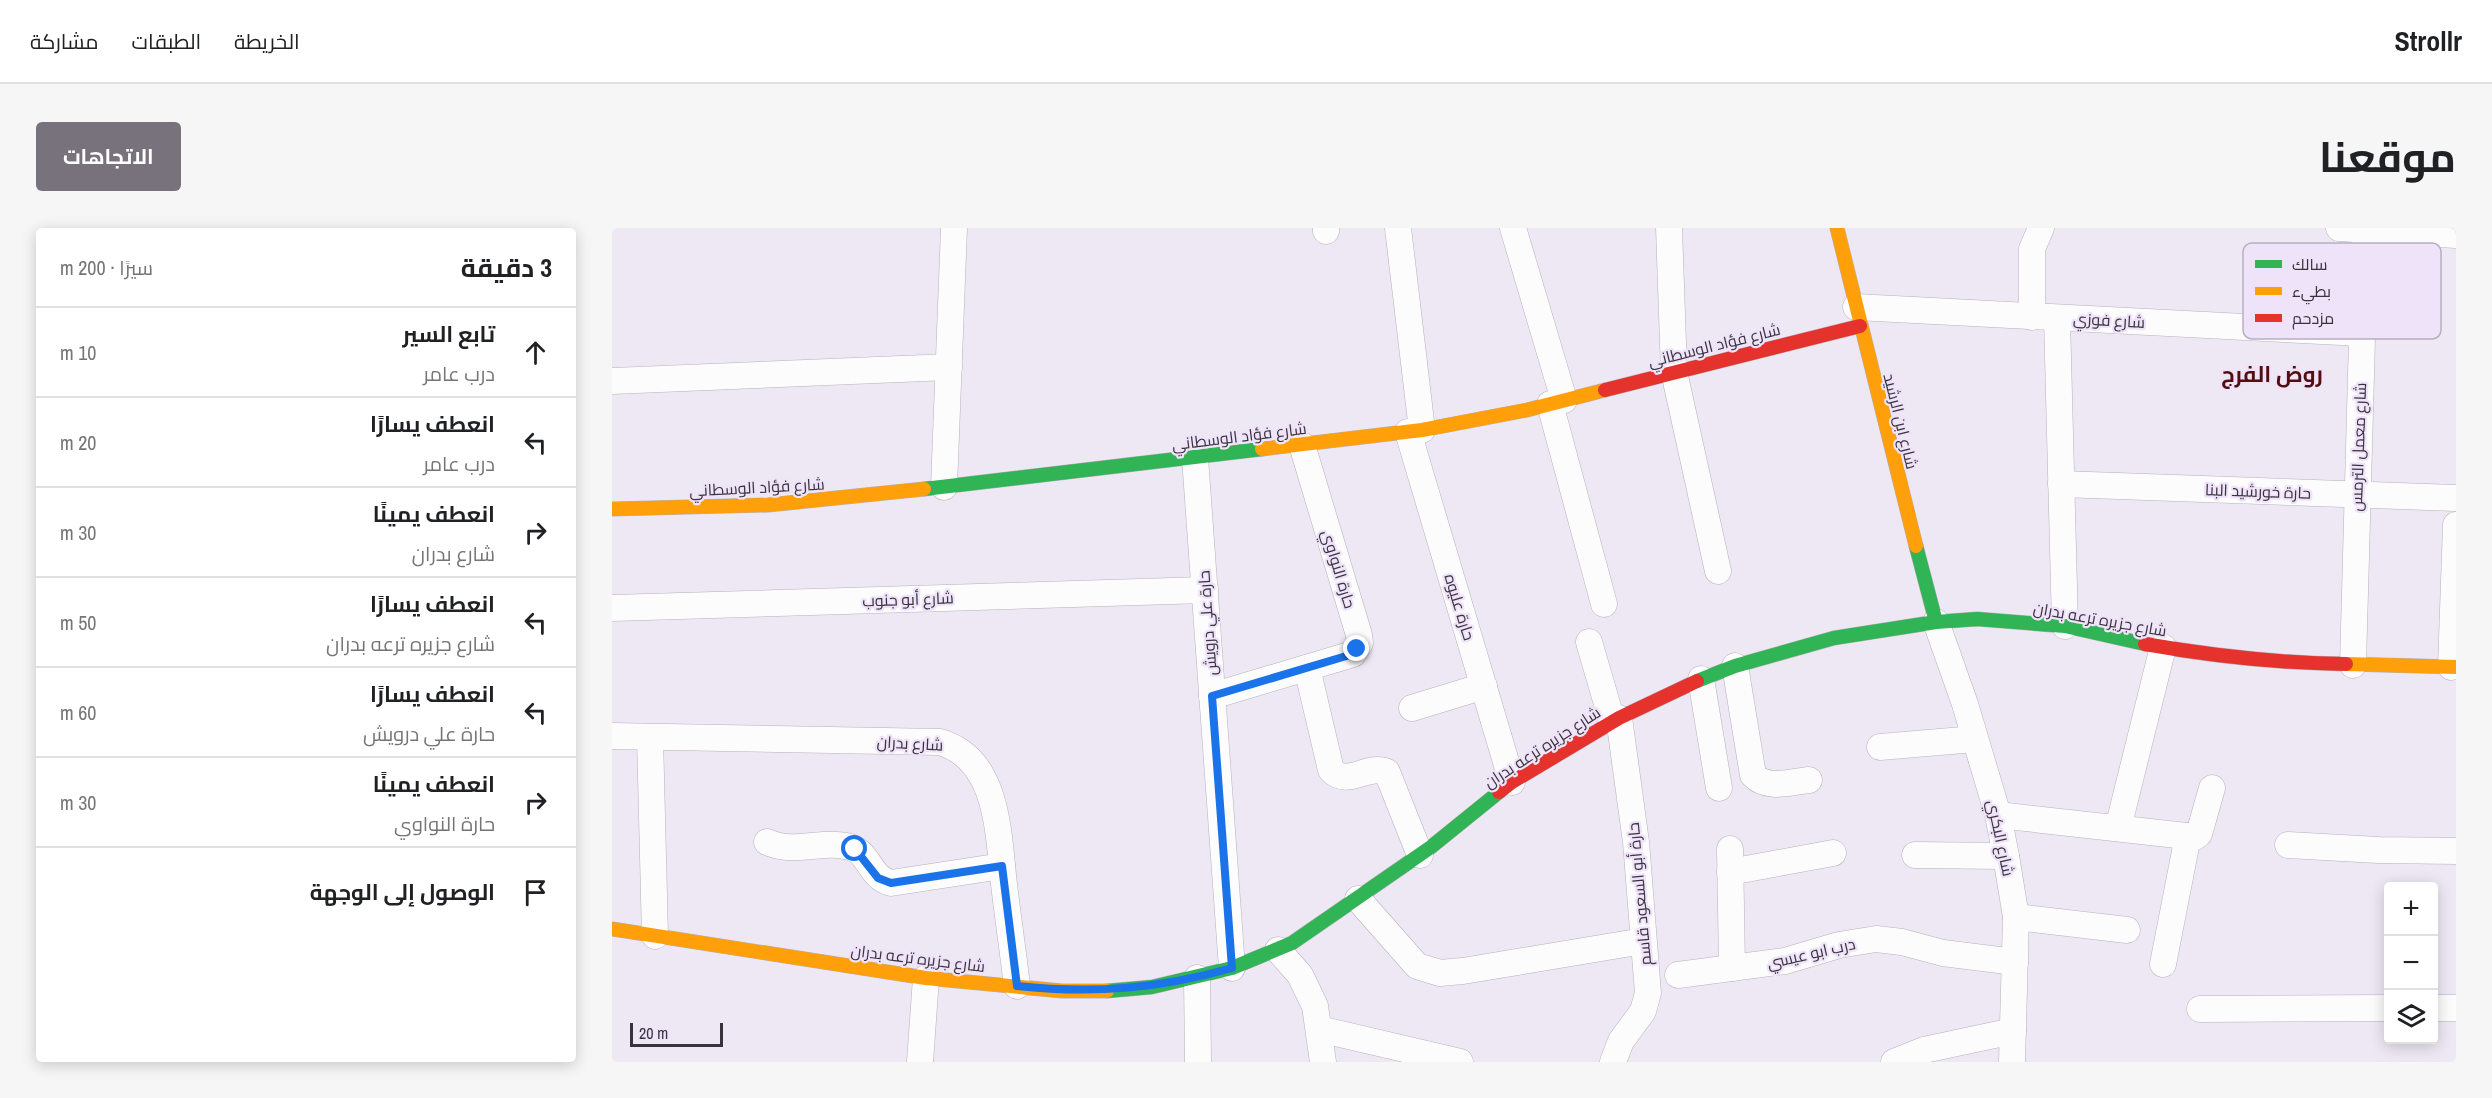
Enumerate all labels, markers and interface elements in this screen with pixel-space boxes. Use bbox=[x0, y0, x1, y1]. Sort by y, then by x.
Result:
text: Strollr bbox=[2394, 22, 2462, 60]
text: مشاركة bbox=[30, 27, 99, 56]
text: الطبقات bbox=[132, 27, 201, 56]
text: الخريطة bbox=[234, 27, 300, 56]
button: الاتجاهات bbox=[36, 122, 181, 191]
text: موقعنا bbox=[2319, 129, 2456, 185]
legend bbox=[2243, 243, 2441, 339]
text: 3 دقيقة bbox=[461, 250, 552, 285]
text: سالك bbox=[2292, 253, 2327, 275]
text: سيرًا · 200 m bbox=[60, 254, 153, 281]
text: بطيء bbox=[2292, 280, 2331, 305]
street label: شارع فوزي bbox=[2072, 307, 2146, 336]
text: مزدحم bbox=[2292, 307, 2334, 330]
street label: شارع فؤاد الوسطاني bbox=[1646, 318, 1783, 375]
text: تابع السير bbox=[403, 319, 495, 349]
icon: ahead bbox=[519, 336, 552, 369]
text: 10 m bbox=[60, 339, 96, 366]
district label: روض الفرج bbox=[2221, 359, 2323, 389]
text: درب عامر bbox=[423, 360, 495, 387]
street label: شارع ابن الرشيد bbox=[1877, 371, 1924, 471]
street label: شارع معمل الترمس bbox=[2345, 382, 2372, 512]
text: انعطف يسارًا bbox=[370, 409, 495, 439]
street label: شارع فؤاد الوسطاني bbox=[1170, 417, 1308, 458]
icon: left bbox=[519, 426, 552, 459]
text: 20 m bbox=[60, 429, 96, 456]
text: درب عامر bbox=[423, 450, 495, 477]
street label: شارع فؤاد الوسطاني bbox=[689, 472, 825, 505]
street label: حارة خورشيد البنا bbox=[2205, 478, 2311, 504]
text: انعطف يمينًا bbox=[373, 499, 495, 529]
icon: right bbox=[519, 516, 552, 549]
text: 30 m bbox=[60, 519, 96, 546]
street label: حارة النواوي bbox=[1314, 527, 1361, 612]
text: شارع بدران bbox=[412, 540, 495, 567]
street label: حارة علي درويش bbox=[1192, 569, 1225, 676]
street label: حارة عليوه bbox=[1439, 571, 1481, 643]
street label: شارع أبو جنوب bbox=[862, 586, 954, 613]
text: انعطف يسارًا bbox=[370, 589, 495, 619]
street label: شارع جزيره ترعه بدران bbox=[2031, 596, 2168, 643]
icon: left bbox=[519, 606, 552, 639]
text: 50 m bbox=[60, 609, 96, 636]
text: شارع جزيره ترعه بدران bbox=[326, 630, 495, 657]
route end bbox=[1343, 635, 1369, 661]
text: انعطف يسارًا bbox=[370, 679, 495, 709]
icon: left bbox=[519, 696, 552, 729]
text: 60 m bbox=[60, 699, 96, 726]
street label: شارع جزيره ترعه بدران bbox=[1479, 701, 1605, 794]
text: حارة علي درويش bbox=[363, 720, 495, 747]
street label: شارع بدران bbox=[876, 730, 944, 757]
text: انعطف يمينًا bbox=[373, 769, 495, 799]
icon: right bbox=[519, 786, 552, 819]
text: 30 m bbox=[60, 789, 96, 816]
street label: شارع البكري bbox=[1979, 798, 2020, 879]
text: حارة النواوي bbox=[394, 810, 495, 837]
street label: حارة أبو السعود قاسم bbox=[1622, 821, 1657, 967]
route start bbox=[841, 835, 867, 861]
icon: arrive bbox=[519, 876, 552, 909]
text: الوصول إلى الوجهة bbox=[310, 877, 495, 907]
map controls bbox=[2384, 882, 2438, 1044]
button: + bbox=[2384, 882, 2438, 936]
street label: درب ابو عيسي bbox=[1765, 932, 1858, 976]
button: − bbox=[2384, 936, 2438, 990]
street label: شارع جزيره ترعه بدران bbox=[849, 939, 986, 978]
button: layers bbox=[2384, 990, 2438, 1044]
scale bar bbox=[630, 1020, 723, 1048]
text: 20 m bbox=[639, 1022, 668, 1044]

